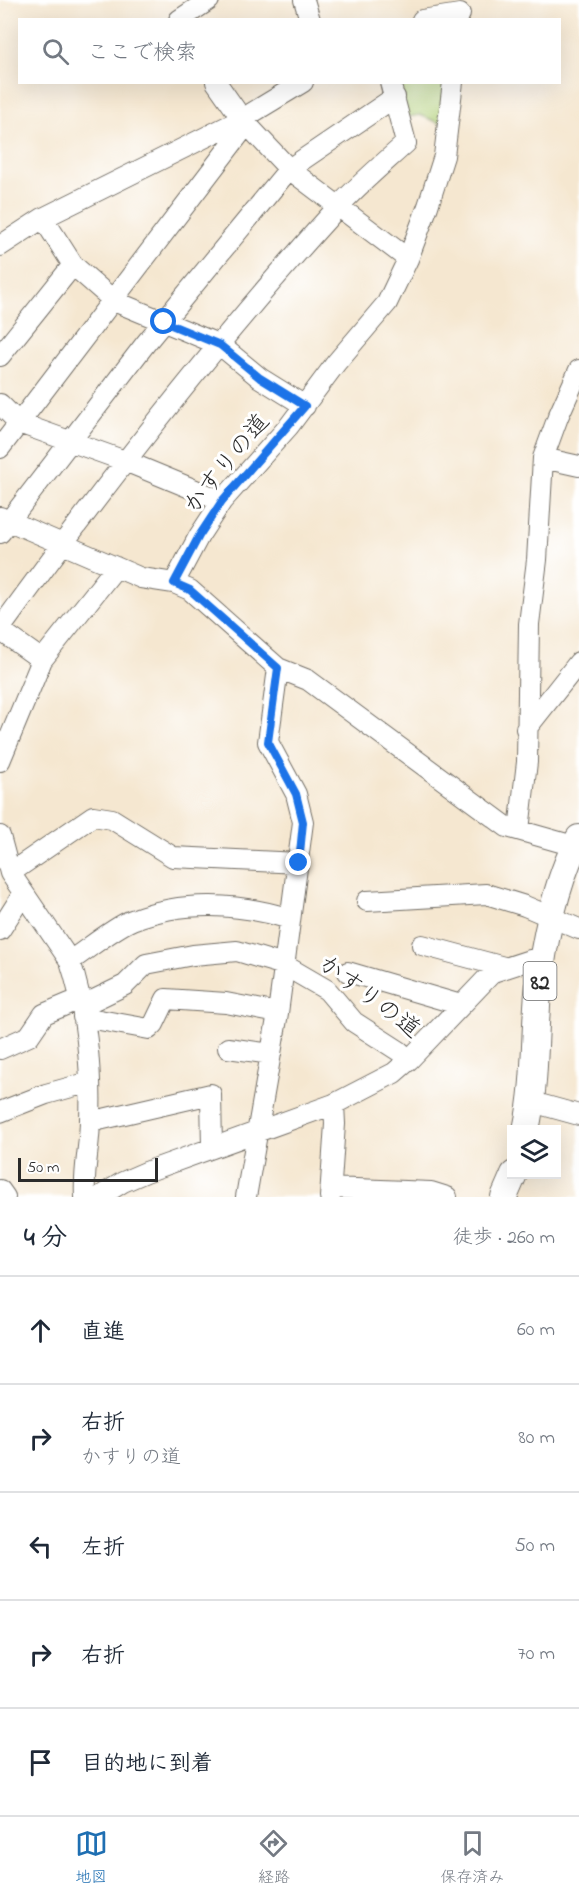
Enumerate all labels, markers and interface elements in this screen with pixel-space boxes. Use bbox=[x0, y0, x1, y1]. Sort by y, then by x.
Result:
search box bbox=[18, 18, 561, 84]
icon: search bbox=[39, 35, 72, 68]
text: ここで検索 bbox=[87, 38, 197, 70]
route start bbox=[150, 308, 176, 334]
street label: かすりの道 bbox=[177, 407, 279, 522]
route end bbox=[285, 849, 311, 875]
street label: かすりの道 bbox=[310, 948, 427, 1048]
road number: 82 bbox=[524, 962, 556, 1000]
map controls bbox=[507, 1125, 561, 1179]
button: layers bbox=[507, 1125, 561, 1179]
scale bar bbox=[18, 1155, 158, 1182]
text: 50 m bbox=[27, 1156, 59, 1180]
text: 4 分 bbox=[24, 1220, 67, 1258]
text: 徒歩 · 260 m bbox=[453, 1224, 555, 1253]
icon: ahead bbox=[24, 1314, 57, 1347]
text: 60 m bbox=[517, 1316, 555, 1345]
text: 直進 bbox=[81, 1317, 125, 1349]
text: 右折 bbox=[81, 1408, 125, 1440]
icon: right bbox=[24, 1422, 57, 1455]
text: 80 m bbox=[518, 1424, 555, 1453]
text: かすりの道 bbox=[81, 1444, 181, 1473]
icon: left bbox=[24, 1530, 57, 1563]
text: 50 m bbox=[514, 1532, 555, 1561]
text: 左折 bbox=[81, 1533, 125, 1565]
icon: right bbox=[24, 1638, 57, 1671]
text: 70 m bbox=[518, 1640, 555, 1669]
text: 右折 bbox=[81, 1641, 125, 1673]
icon: arrive bbox=[24, 1746, 57, 1779]
text: 目的地に到着 bbox=[81, 1749, 213, 1781]
tab: 地図 bbox=[75, 1827, 108, 1890]
tab: 経路 bbox=[257, 1827, 290, 1890]
tab: 保存済み bbox=[440, 1827, 504, 1890]

